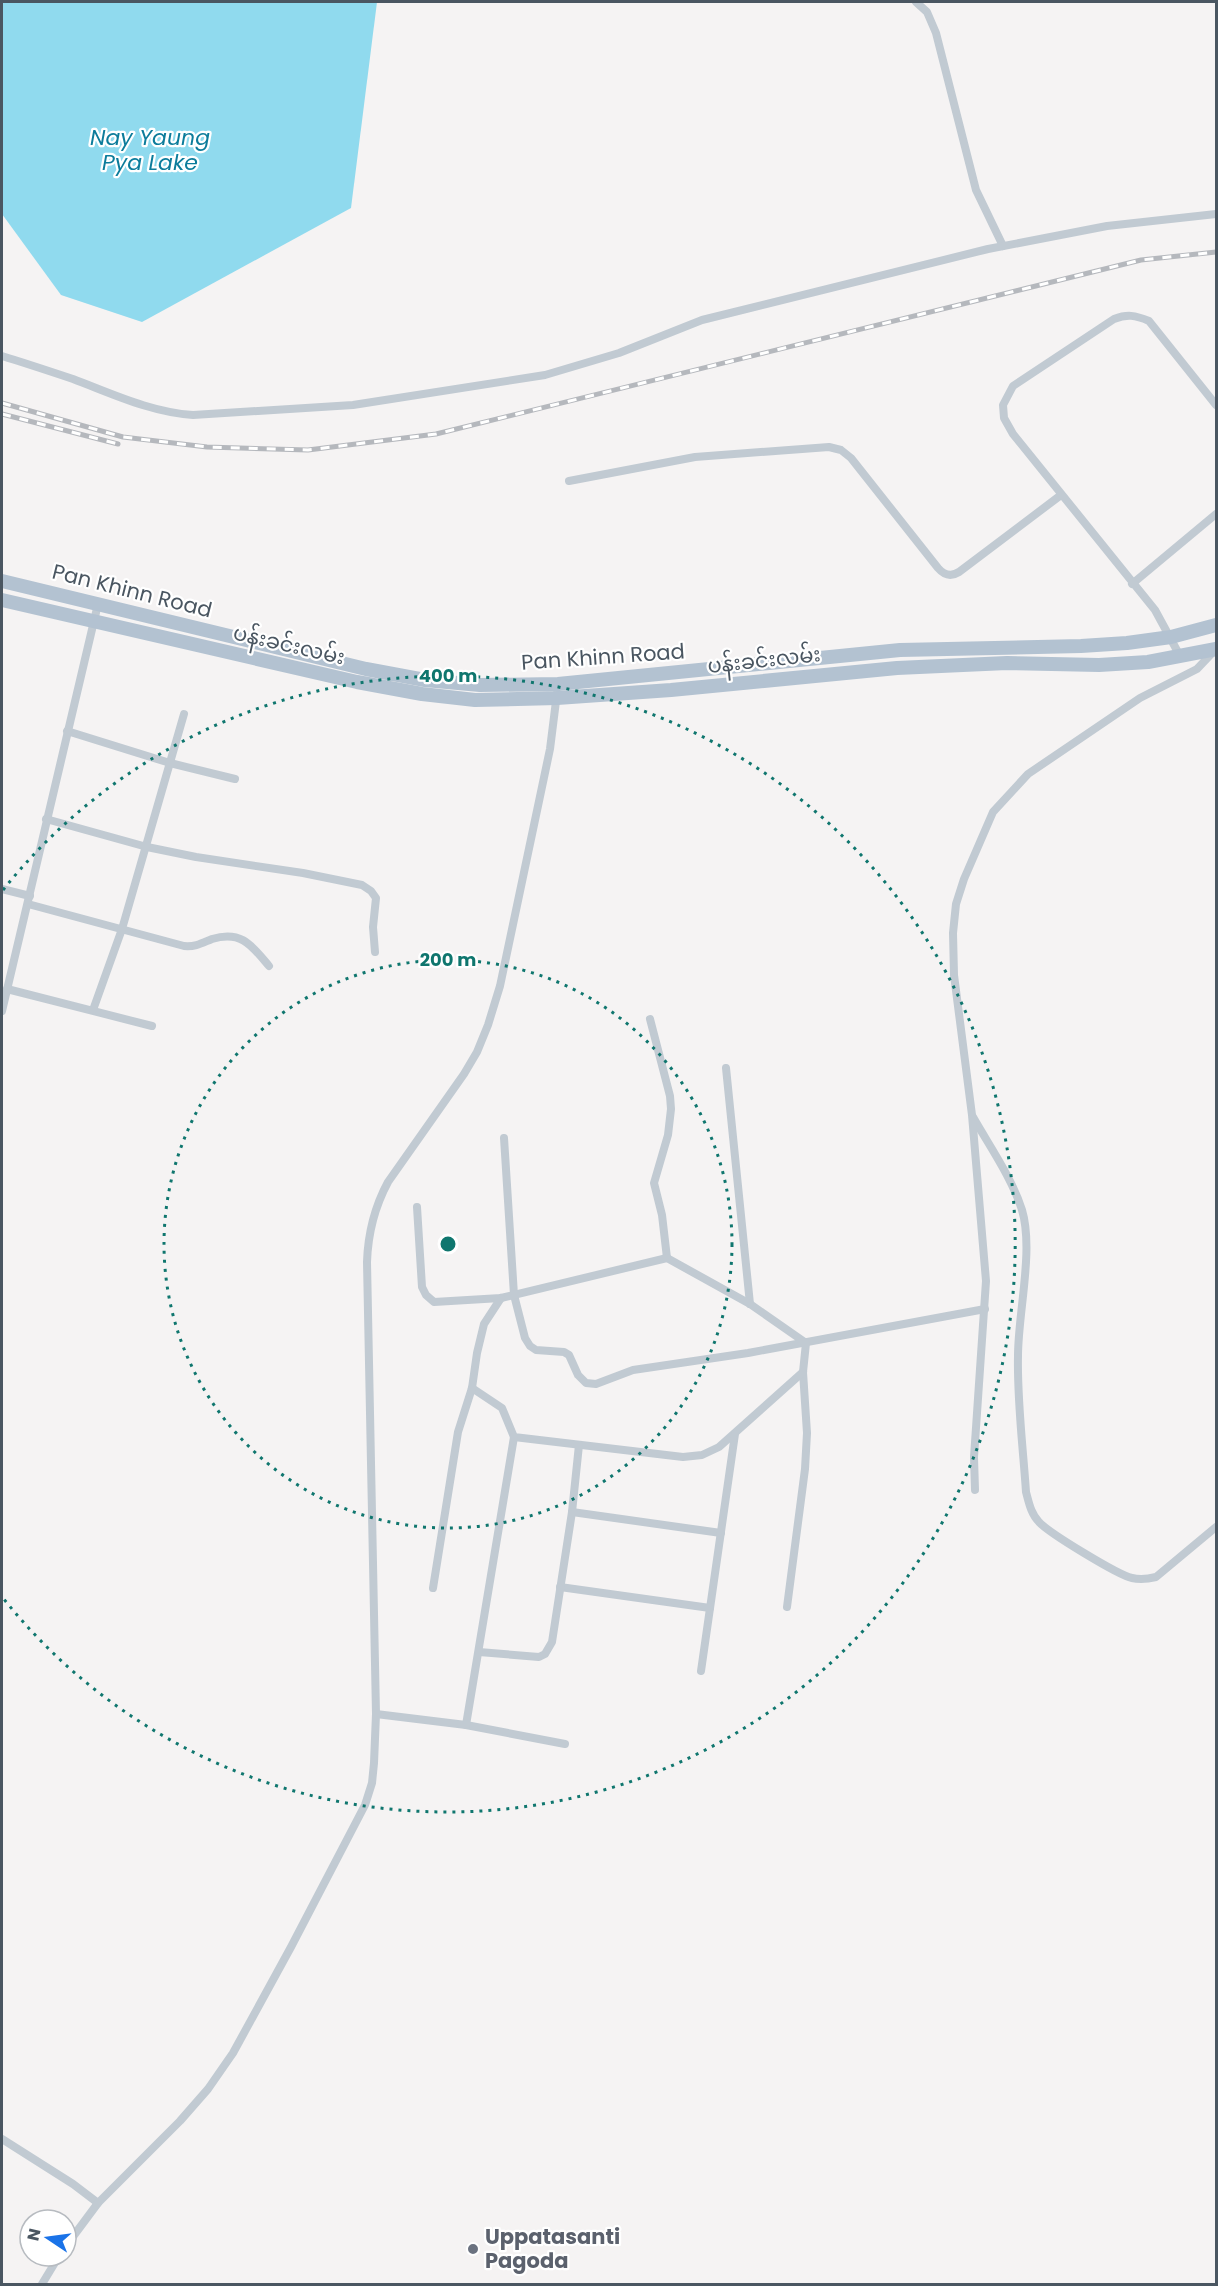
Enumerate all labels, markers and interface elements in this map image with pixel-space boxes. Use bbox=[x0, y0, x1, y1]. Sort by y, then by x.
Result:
water label: Nay Yaung Pya Lake bbox=[90, 122, 210, 178]
street label: Pan Khinn Road bbox=[49, 557, 215, 624]
street label: ပန်းခင်းလမ်း bbox=[230, 617, 348, 674]
street label: Pan Khinn Road bbox=[520, 636, 686, 677]
street label: ပန်းခင်းလမ်း bbox=[706, 638, 822, 683]
text: 400 m bbox=[419, 663, 477, 688]
text: 200 m bbox=[420, 947, 476, 972]
centre of rings bbox=[438, 1234, 458, 1254]
north arrow bbox=[18, 2208, 78, 2268]
place label: Uppatasanti Pagoda bbox=[485, 2222, 620, 2275]
text: N bbox=[21, 2226, 46, 2243]
marker: Uppatasanti Pagoda bbox=[466, 2242, 480, 2256]

